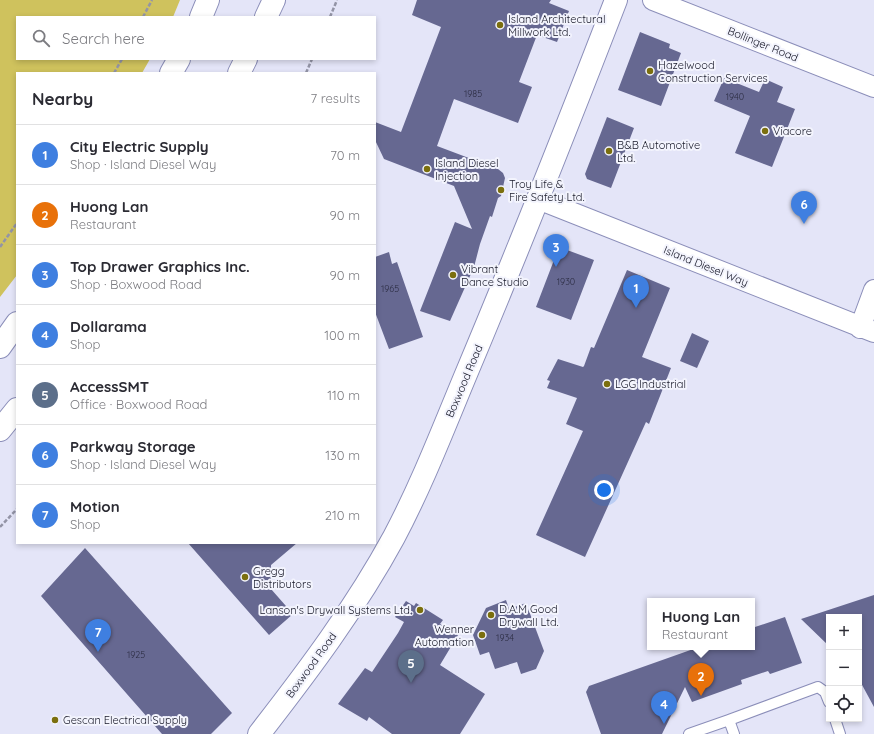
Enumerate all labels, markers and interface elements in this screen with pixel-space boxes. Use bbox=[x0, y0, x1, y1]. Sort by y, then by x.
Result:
place label: Island Architectural Millwork Ltd. bbox=[508, 12, 605, 39]
search box bbox=[16, 16, 376, 60]
marker: Island Architectural Millwork Ltd. bbox=[495, 20, 505, 30]
street label: Bollinger Road bbox=[726, 23, 800, 65]
icon: search bbox=[30, 27, 52, 49]
text: Search here bbox=[62, 29, 145, 48]
place label: Hazelwood Construction Services bbox=[658, 58, 768, 85]
marker: Hazelwood Construction Services bbox=[645, 66, 655, 76]
text: Nearby bbox=[32, 88, 93, 109]
house number: 1985 bbox=[464, 88, 482, 99]
text: 7 results bbox=[311, 90, 360, 106]
house number: 1940 bbox=[726, 91, 744, 102]
place label: Viacore bbox=[773, 124, 812, 138]
marker: Viacore bbox=[760, 126, 770, 136]
text: City Electric Supply bbox=[70, 137, 209, 156]
place label: B&B Automotive Ltd. bbox=[617, 138, 700, 165]
marker: B&B Automotive Ltd. bbox=[604, 146, 614, 156]
text: 1 bbox=[42, 147, 48, 163]
text: 70 m bbox=[330, 147, 360, 163]
text: Shop · Island Diesel Way bbox=[70, 156, 216, 172]
place label: Island Diesel Injection bbox=[435, 156, 499, 183]
marker: Island Diesel Injection bbox=[422, 164, 432, 174]
place label: Troy Life & Fire Safety Ltd. bbox=[509, 177, 585, 204]
marker: Troy Life & Fire Safety Ltd. bbox=[496, 185, 506, 195]
pin: 6 bbox=[791, 191, 817, 224]
text: Huong Lan bbox=[70, 197, 148, 216]
text: 2 bbox=[41, 207, 49, 223]
text: 90 m bbox=[330, 207, 360, 223]
text: Restaurant bbox=[70, 216, 136, 232]
pin: 3 bbox=[543, 234, 569, 267]
street label: Island Diesel Way bbox=[662, 243, 750, 289]
text: Top Drawer Graphics Inc. bbox=[70, 257, 250, 276]
place label: Vibrant Dance Studio bbox=[461, 262, 529, 289]
text: 3 bbox=[42, 267, 48, 283]
text: 90 m bbox=[330, 267, 360, 283]
marker: Vibrant Dance Studio bbox=[448, 270, 458, 280]
pin: 1 bbox=[623, 275, 649, 308]
text: Shop · Boxwood Road bbox=[70, 276, 202, 292]
house number: 1930 bbox=[557, 276, 575, 287]
house number: 1965 bbox=[381, 283, 399, 294]
text: Dollarama bbox=[70, 317, 147, 336]
text: 4 bbox=[41, 327, 49, 343]
text: 100 m bbox=[324, 327, 360, 343]
text: Shop bbox=[70, 336, 100, 352]
street label: Boxwood Road bbox=[442, 343, 486, 419]
text: AccessSMT bbox=[70, 377, 149, 396]
place label: LGG Industrial bbox=[615, 377, 686, 391]
marker: LGG Industrial bbox=[602, 379, 612, 389]
text: 5 bbox=[41, 387, 49, 403]
text: 110 m bbox=[327, 387, 360, 403]
text: Office · Boxwood Road bbox=[70, 396, 207, 412]
text: Parkway Storage bbox=[70, 437, 196, 456]
text: 6 bbox=[41, 447, 49, 463]
text: 130 m bbox=[325, 447, 360, 463]
text: Shop · Island Diesel Way bbox=[70, 456, 216, 472]
your location bbox=[594, 480, 614, 500]
text: Motion bbox=[70, 497, 120, 516]
text: 7 bbox=[41, 507, 49, 523]
text: 210 m bbox=[325, 507, 360, 523]
text: Shop bbox=[70, 516, 100, 532]
place label: Gregg Distributors bbox=[253, 564, 311, 591]
marker: Gregg Distributors bbox=[240, 572, 250, 582]
popup bbox=[647, 598, 755, 650]
place label: D.A.M Good Drywall Ltd. bbox=[499, 602, 559, 629]
place label: Lanson's Drywall Systems Ltd. bbox=[260, 603, 412, 617]
marker: Lanson's Drywall Systems Ltd. bbox=[415, 605, 425, 615]
text: Huong Lan bbox=[662, 607, 740, 626]
marker: D.A.M Good Drywall Ltd. bbox=[486, 610, 496, 620]
map controls bbox=[826, 614, 862, 722]
button: + bbox=[826, 614, 862, 650]
pin: 7 bbox=[85, 619, 111, 652]
place label: Wenner Automation bbox=[415, 622, 475, 649]
text: Restaurant bbox=[662, 626, 728, 642]
street label: Boxwood Road bbox=[283, 630, 339, 700]
marker: Wenner Automation bbox=[477, 630, 487, 640]
house number: 1934 bbox=[496, 632, 514, 643]
house number: 1925 bbox=[127, 649, 145, 660]
pin: 5 bbox=[398, 650, 424, 683]
button: − bbox=[826, 650, 862, 686]
pin: 2 bbox=[688, 663, 714, 696]
button: locate bbox=[826, 686, 862, 722]
pin: 4 bbox=[651, 691, 677, 724]
place label: Gescan Electrical Supply bbox=[63, 713, 187, 727]
marker: Gescan Electrical Supply bbox=[50, 715, 60, 725]

